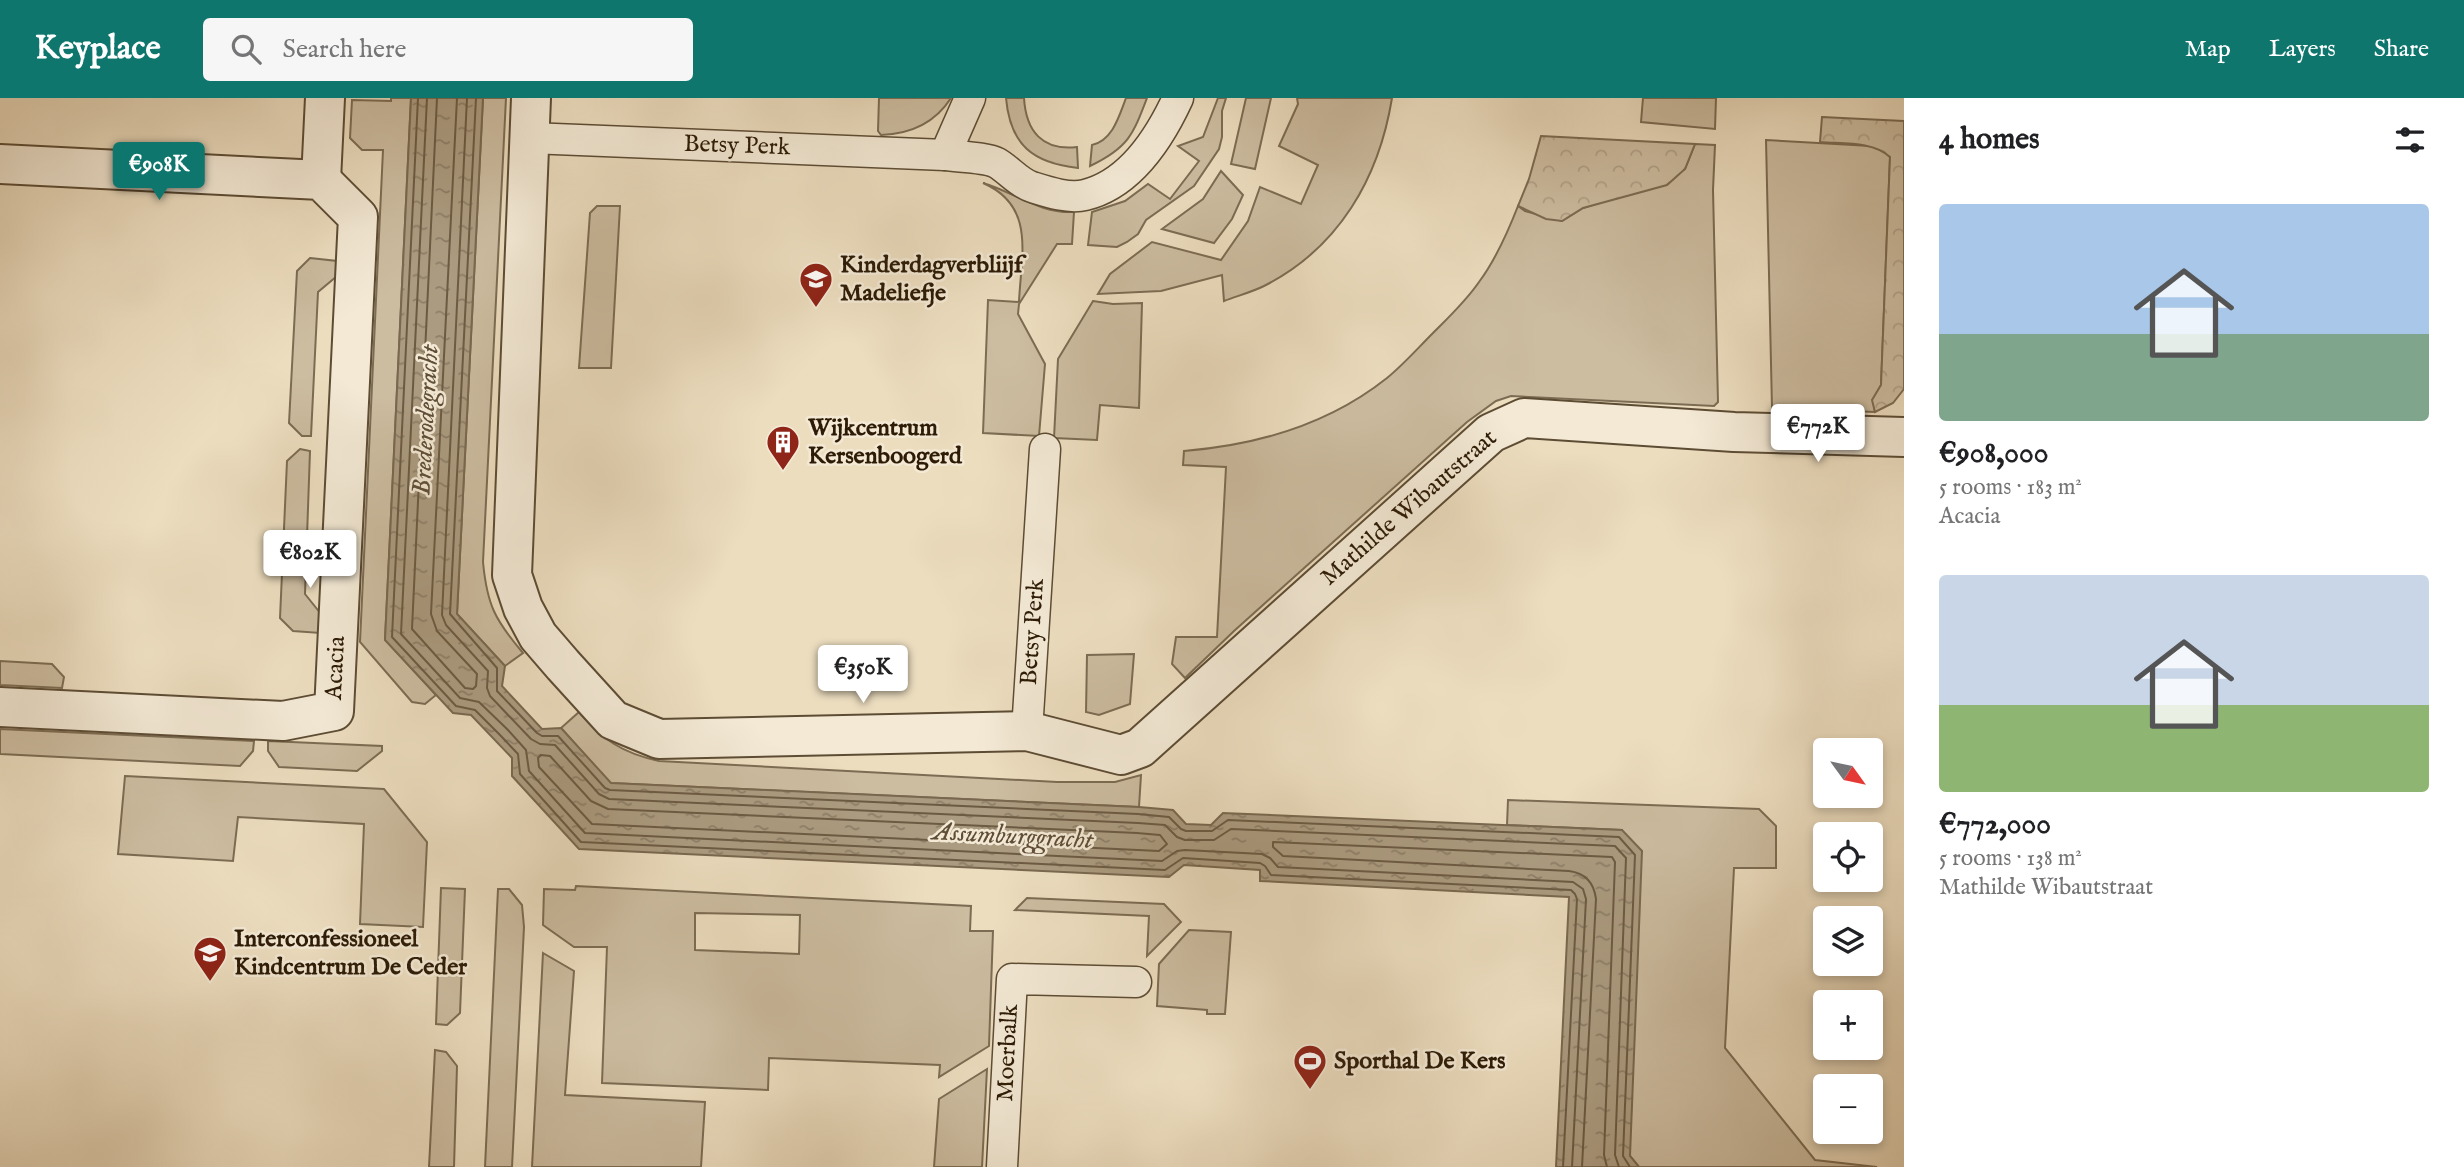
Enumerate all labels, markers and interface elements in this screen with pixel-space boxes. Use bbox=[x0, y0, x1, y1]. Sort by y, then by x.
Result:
search box bbox=[203, 18, 693, 81]
text: Keyplace bbox=[35, 28, 161, 70]
icon: search bbox=[227, 30, 265, 68]
text: Search here bbox=[283, 33, 407, 66]
text: Map bbox=[2185, 34, 2231, 65]
text: Layers bbox=[2269, 34, 2336, 65]
text: Share bbox=[2374, 34, 2429, 65]
text: 4 homes bbox=[1939, 121, 2040, 159]
icon: filters bbox=[2391, 121, 2429, 159]
street label: Betsy Perk bbox=[683, 129, 791, 163]
pin: €908K bbox=[110, 142, 208, 202]
text: €908K bbox=[129, 150, 189, 179]
place label: Kinderdagverbliijf Madeliefje bbox=[840, 250, 1027, 309]
icon: home bbox=[2121, 250, 2247, 376]
school or university icon: Kinderdagverbliijf Madeliefje bbox=[797, 260, 835, 309]
water label: Brederodegracht bbox=[406, 342, 448, 496]
pin: €772K bbox=[1769, 404, 1867, 464]
text: €772K bbox=[1787, 412, 1849, 441]
place label: Wijkcentrum Kersenboogerd bbox=[807, 413, 963, 472]
building icon: Wijkcentrum Kersenboogerd bbox=[764, 423, 802, 472]
street label: Mathilde Wibautstraat bbox=[1314, 423, 1504, 593]
text: €908,000 bbox=[1939, 435, 2048, 473]
text: 5 rooms · 183 m² bbox=[1939, 473, 2082, 502]
text: Acacia bbox=[1939, 502, 2000, 531]
pin: €802K bbox=[261, 531, 359, 590]
text: €802K bbox=[279, 538, 341, 567]
street label: Betsy Perk bbox=[1014, 578, 1052, 686]
icon: home bbox=[2121, 621, 2247, 747]
street label: Acacia bbox=[319, 635, 353, 702]
pin: €350K bbox=[814, 646, 912, 705]
text: €350K bbox=[834, 653, 892, 682]
north arrow bbox=[1813, 738, 1883, 808]
map controls bbox=[1813, 738, 1883, 1144]
text: €772,000 bbox=[1939, 806, 2051, 844]
water label: Assumburggracht bbox=[929, 815, 1096, 858]
button: locate bbox=[1813, 822, 1883, 892]
text: 5 rooms · 138 m² bbox=[1939, 844, 2082, 873]
text: Mathilde Wibautstraat bbox=[1939, 873, 2153, 902]
button: layers bbox=[1813, 906, 1883, 976]
place label: Interconfessioneel Kindcentrum De Ceder bbox=[234, 924, 467, 983]
school or university icon: Interconfessioneel Kindcentrum De Ceder bbox=[191, 934, 229, 983]
button: + bbox=[1813, 990, 1883, 1060]
street label: Moerbalk bbox=[990, 1003, 1026, 1103]
sports icon: Sporthal De Kers bbox=[1291, 1042, 1329, 1091]
place label: Sporthal De Kers bbox=[1334, 1046, 1506, 1077]
button: − bbox=[1813, 1074, 1883, 1144]

